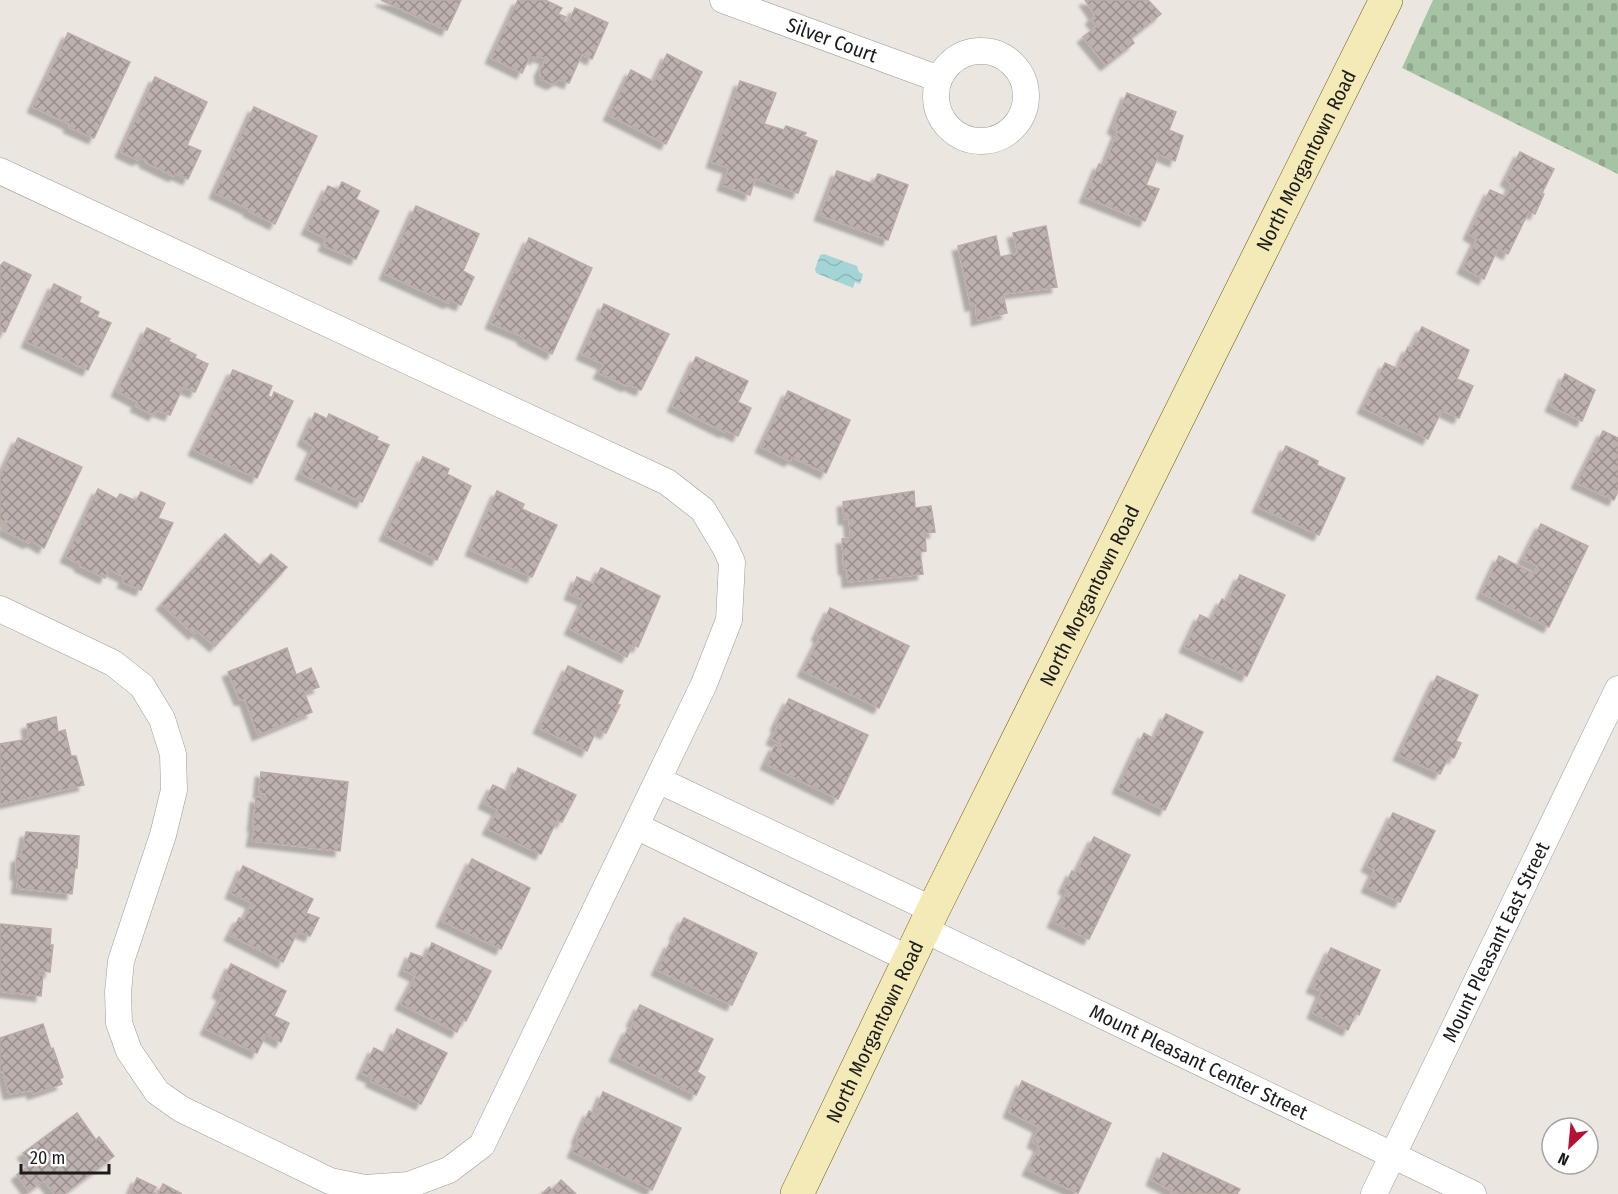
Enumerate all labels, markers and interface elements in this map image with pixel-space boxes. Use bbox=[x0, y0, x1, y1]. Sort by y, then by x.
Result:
street label: Silver Court bbox=[783, 12, 881, 68]
street label: North Morgantown Road bbox=[1251, 66, 1361, 255]
street label: North Morgantown Road bbox=[1034, 501, 1145, 690]
street label: Mount Pleasant East Street bbox=[1437, 837, 1555, 1046]
street label: North Morgantown Road bbox=[821, 937, 929, 1127]
street label: Mount Pleasant Center Street bbox=[1086, 999, 1312, 1125]
north arrow bbox=[1540, 1116, 1600, 1176]
scale bar bbox=[21, 1137, 110, 1175]
text: 20 m bbox=[30, 1147, 65, 1169]
text: N bbox=[1555, 1148, 1572, 1170]

